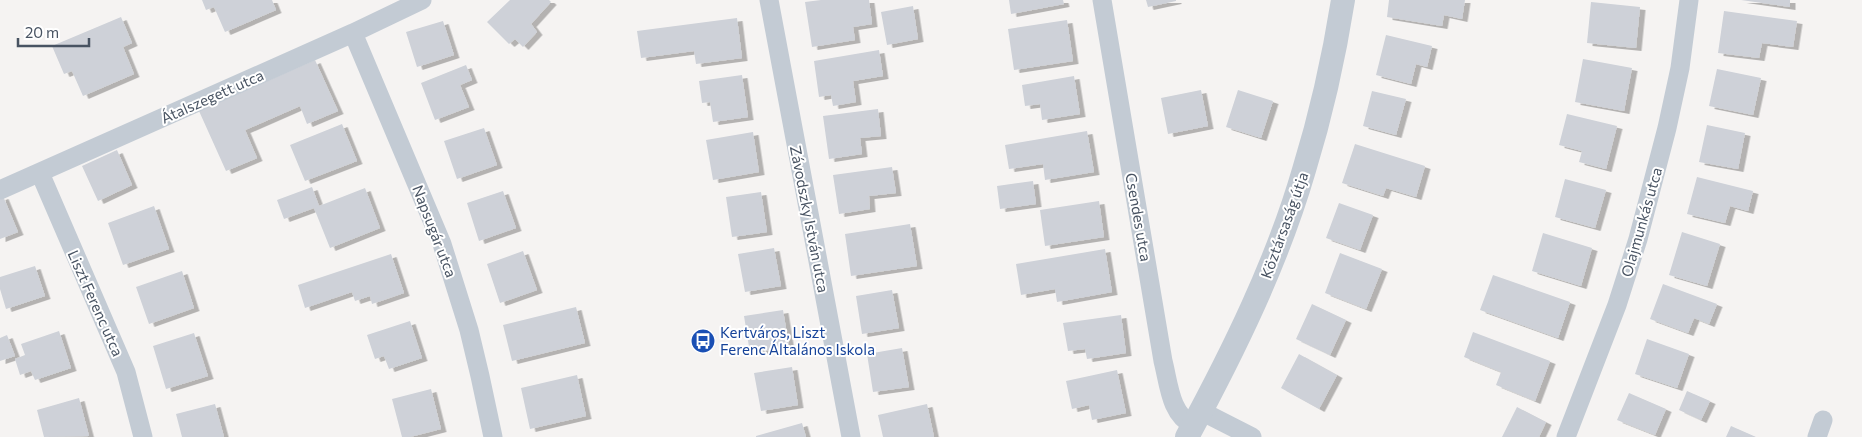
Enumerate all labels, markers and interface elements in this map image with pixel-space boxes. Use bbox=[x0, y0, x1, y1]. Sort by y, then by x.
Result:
scale bar bbox=[18, 15, 89, 47]
text: 20 m bbox=[25, 23, 59, 41]
street label: Átalszegett utca bbox=[158, 64, 266, 127]
street label: Závodszky István utca bbox=[787, 144, 833, 294]
street label: Olajmunkás utca bbox=[1617, 165, 1665, 279]
street label: Köztársaság útja bbox=[1256, 169, 1312, 281]
street label: Csendes utca bbox=[1122, 171, 1156, 263]
street label: Napsugár utca bbox=[409, 182, 461, 280]
street label: Liszt Ferenc utca bbox=[65, 247, 127, 359]
place label: Kertváros, Liszt Ferenc Általános Iskola bbox=[720, 323, 875, 358]
bus stop icon: Kertváros, Liszt Ferenc Általános Iskola bbox=[690, 328, 716, 354]

